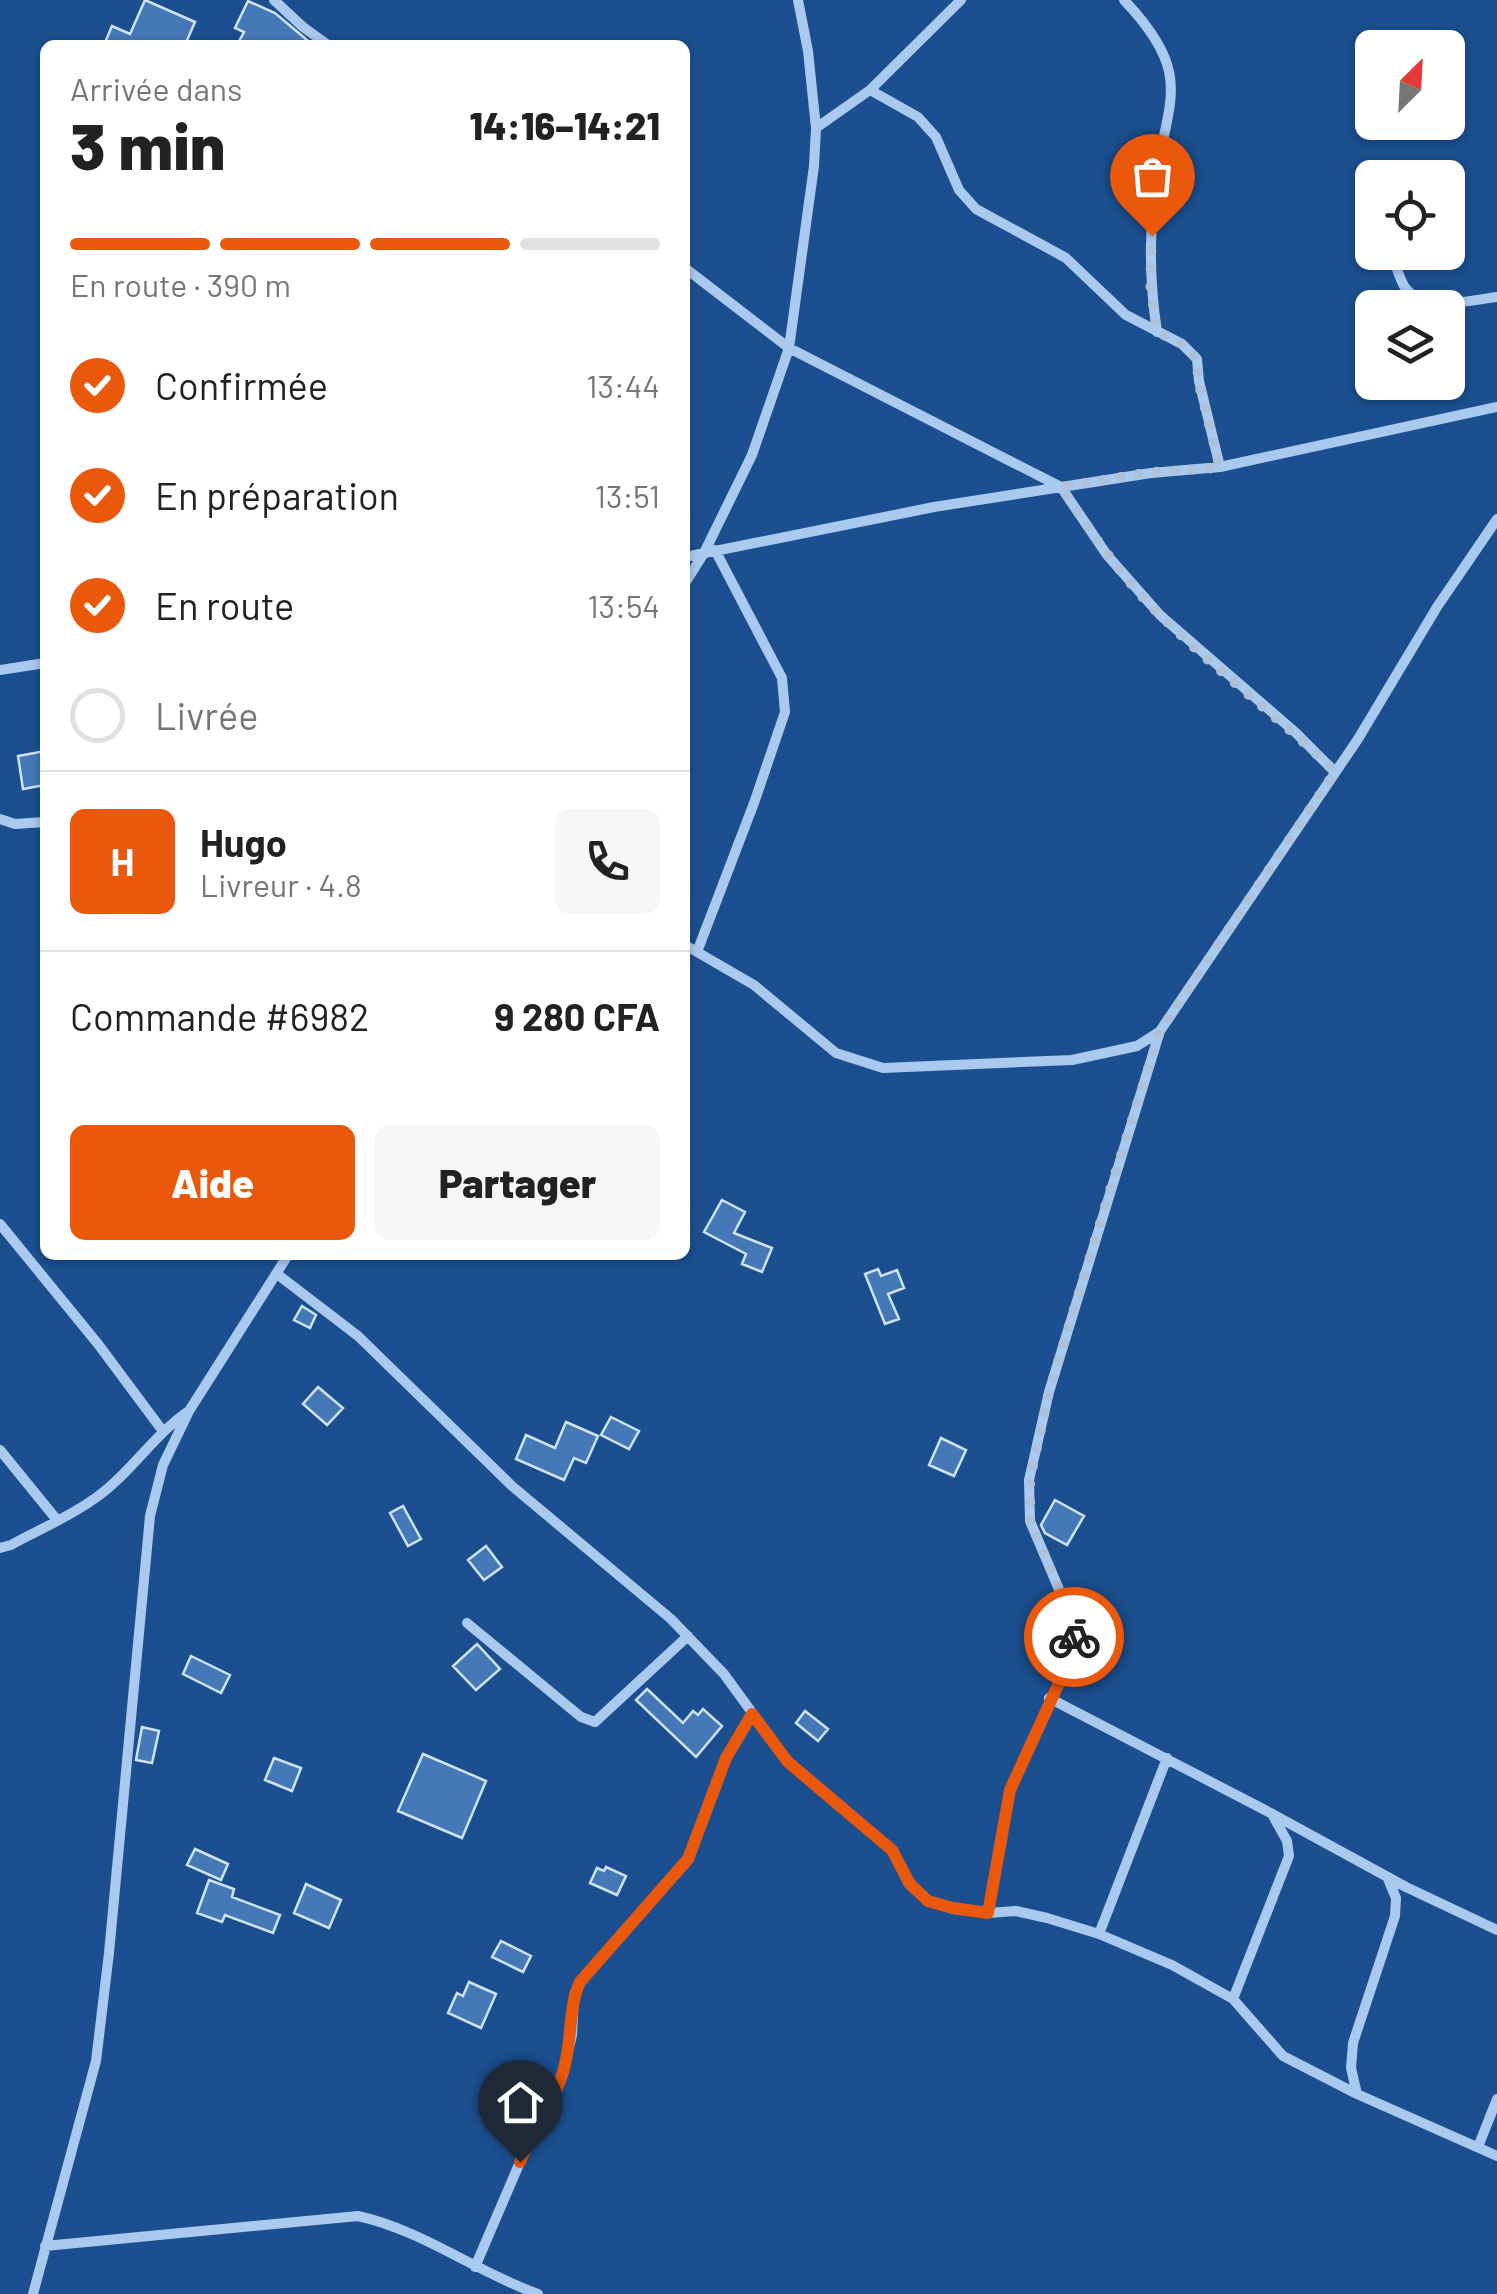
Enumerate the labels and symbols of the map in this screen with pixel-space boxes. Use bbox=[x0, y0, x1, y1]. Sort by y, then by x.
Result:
north arrow bbox=[1355, 30, 1465, 140]
pin bbox=[1110, 134, 1195, 237]
courier bbox=[1024, 1587, 1124, 1687]
pin bbox=[478, 2060, 563, 2163]

